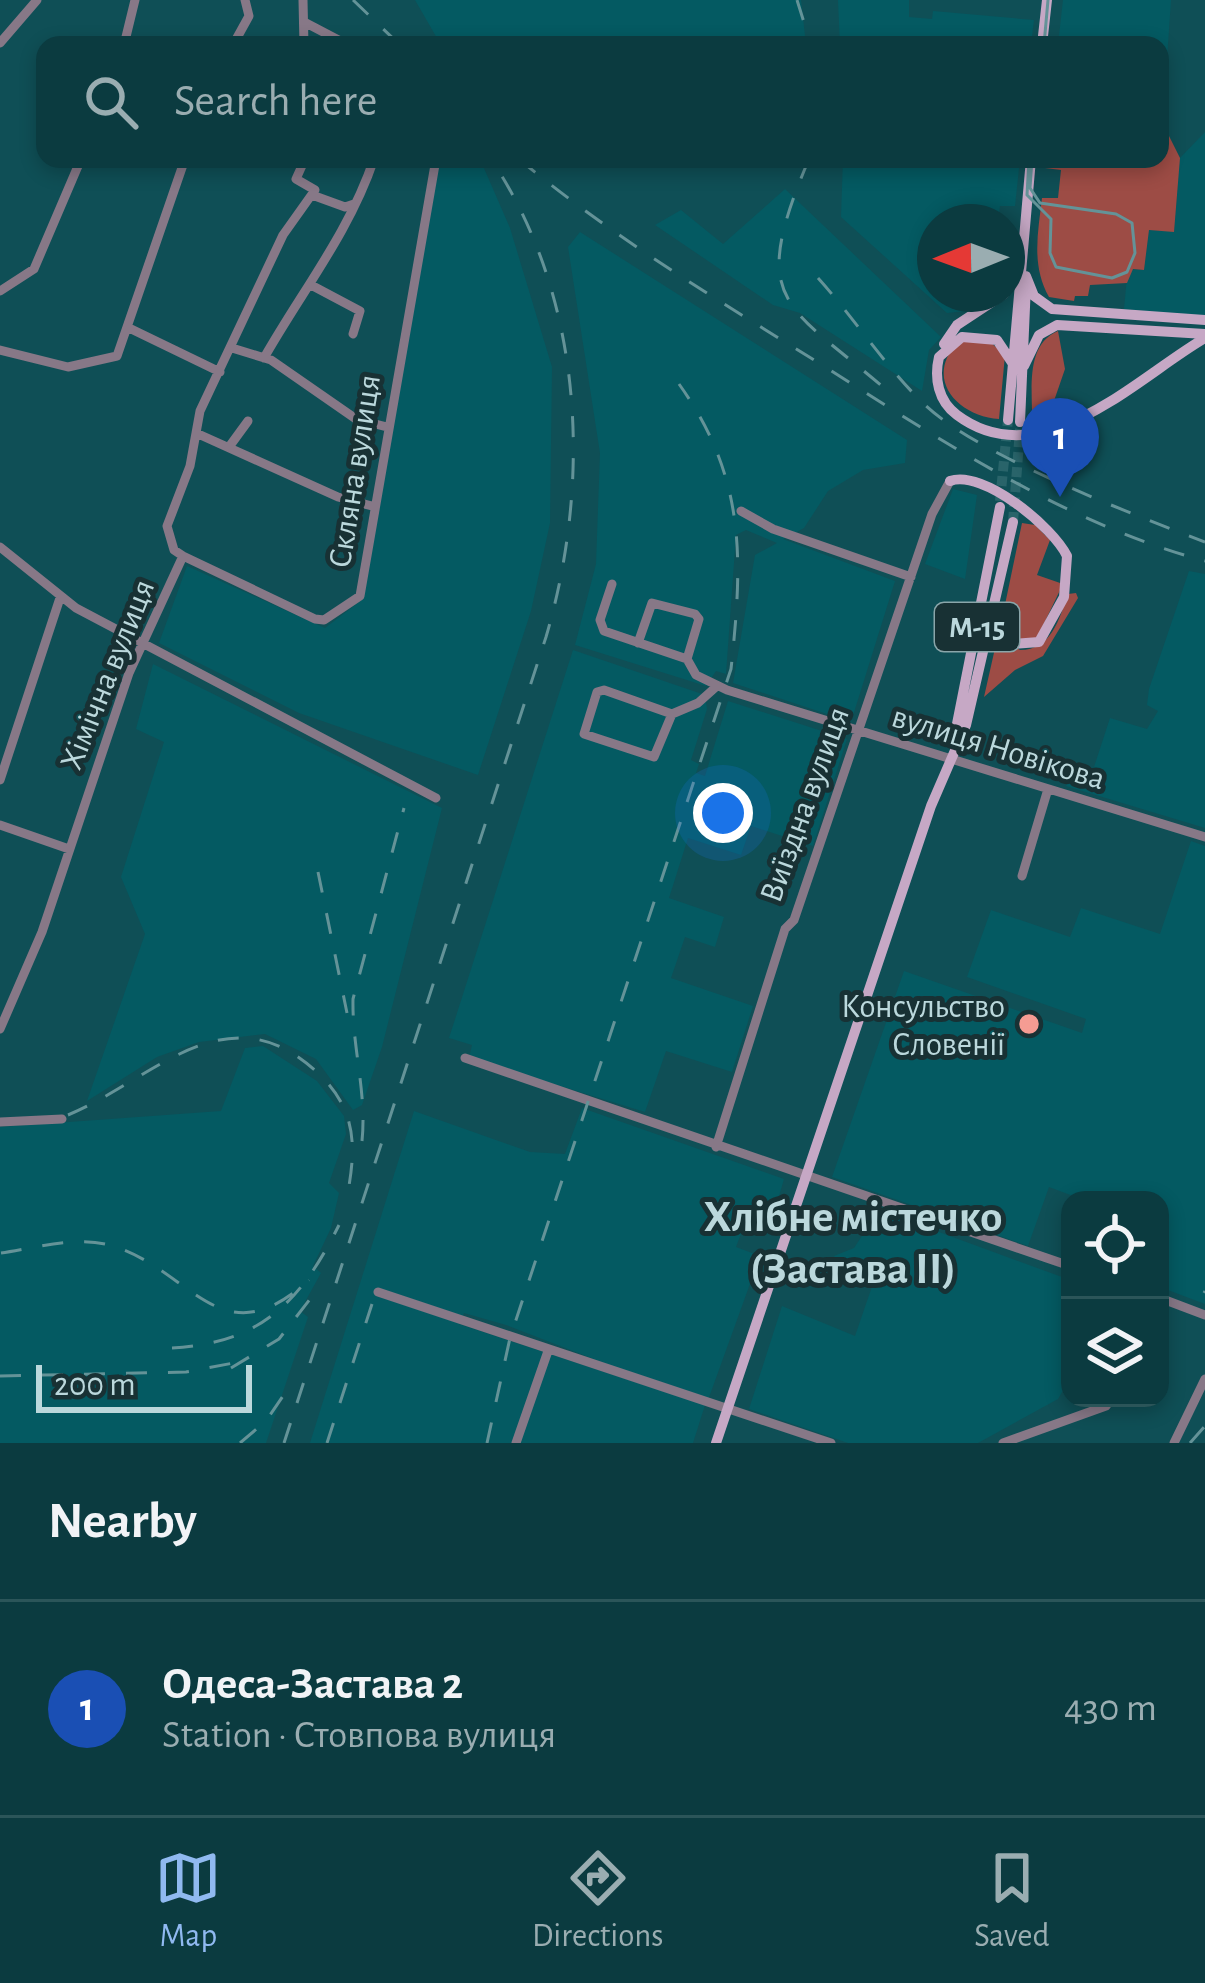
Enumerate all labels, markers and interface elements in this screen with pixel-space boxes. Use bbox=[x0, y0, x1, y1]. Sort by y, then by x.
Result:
search box bbox=[36, 36, 1169, 168]
icon: search bbox=[78, 69, 144, 135]
text: Search here bbox=[174, 79, 377, 124]
north arrow bbox=[917, 204, 1025, 312]
street label: Скляна вулиця bbox=[324, 372, 387, 570]
pin: 1 bbox=[1021, 398, 1099, 497]
street label: Хімічна вулиця bbox=[55, 575, 161, 775]
road number: М-15 bbox=[935, 603, 1019, 651]
street label: вулиця Новікова bbox=[888, 700, 1109, 796]
street label: Виїздна вулиця bbox=[755, 703, 856, 907]
your location bbox=[693, 783, 753, 843]
place label: Консульство Словенії bbox=[841, 991, 1005, 1062]
marker: Консульство Словенії bbox=[1016, 1011, 1042, 1037]
map controls bbox=[1061, 1191, 1169, 1407]
button: locate bbox=[1061, 1191, 1169, 1299]
district label: Хлібне містечко (Застава ІІ) bbox=[704, 1195, 1002, 1292]
button: layers bbox=[1061, 1299, 1169, 1407]
scale bar bbox=[36, 1359, 252, 1412]
text: 200 m bbox=[54, 1369, 136, 1402]
text: Nearby bbox=[48, 1496, 197, 1547]
text: Одеса-Застава 2 bbox=[162, 1662, 463, 1707]
text: 1 bbox=[80, 1689, 94, 1728]
text: 430 m bbox=[1064, 1689, 1157, 1728]
text: Station · Стовпова вулиця bbox=[162, 1716, 556, 1755]
tab: Map bbox=[155, 1845, 221, 1957]
tab: Directions bbox=[532, 1845, 663, 1957]
tab: Saved bbox=[974, 1845, 1050, 1957]

